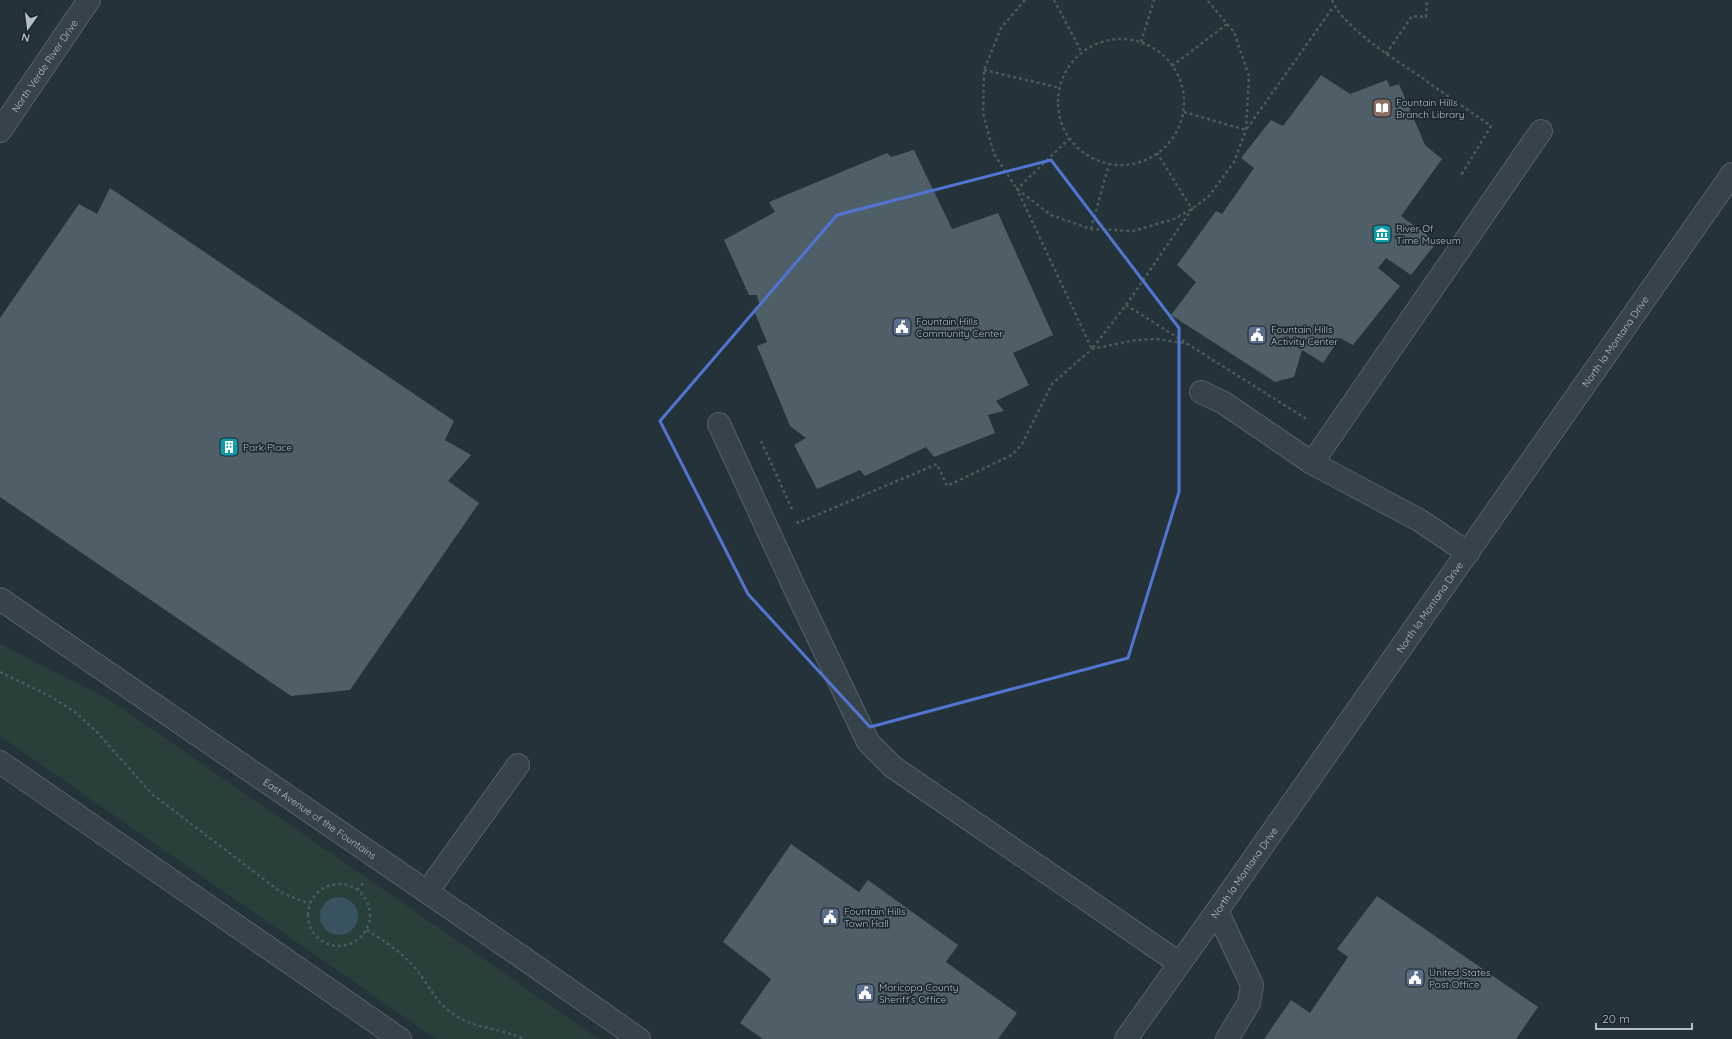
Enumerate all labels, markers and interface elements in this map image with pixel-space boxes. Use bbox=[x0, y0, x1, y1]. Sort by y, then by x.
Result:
north arrow bbox=[8, 8, 48, 48]
street label: North Verde River Drive bbox=[9, 16, 81, 114]
place label: Fountain Hills Branch Library bbox=[1396, 96, 1465, 121]
library icon: Fountain Hills Branch Library bbox=[1371, 97, 1393, 119]
place label: River Of Time Museum bbox=[1396, 222, 1461, 247]
museum icon: River Of Time Museum bbox=[1371, 223, 1393, 245]
street label: North la Montana Drive bbox=[1579, 293, 1652, 390]
place label: Fountain Hills Community Center bbox=[916, 315, 1003, 340]
public building icon: Fountain Hills Community Center bbox=[891, 316, 913, 338]
place label: Fountain Hills Activity Center bbox=[1271, 323, 1338, 348]
public building icon: Fountain Hills Activity Center bbox=[1246, 324, 1268, 346]
building icon: Park Place bbox=[218, 436, 240, 458]
place label: Park Place bbox=[243, 441, 292, 454]
street label: North la Montana Drive bbox=[1394, 559, 1466, 655]
street label: East Avenue of the Fountains bbox=[261, 775, 379, 862]
street label: North la Montana Drive bbox=[1208, 824, 1281, 921]
place label: Fountain Hills Town Hall bbox=[844, 905, 906, 930]
public building icon: Fountain Hills Town Hall bbox=[819, 906, 841, 928]
place label: United States Post Office bbox=[1429, 966, 1491, 991]
public building icon: United States Post Office bbox=[1404, 967, 1426, 989]
place label: Maricopa County Sheriff's Office bbox=[879, 981, 959, 1006]
public building icon: Maricopa County Sheriff's Office bbox=[854, 982, 876, 1004]
scale bar bbox=[1596, 1005, 1692, 1031]
text: 20 m bbox=[1602, 1011, 1630, 1026]

